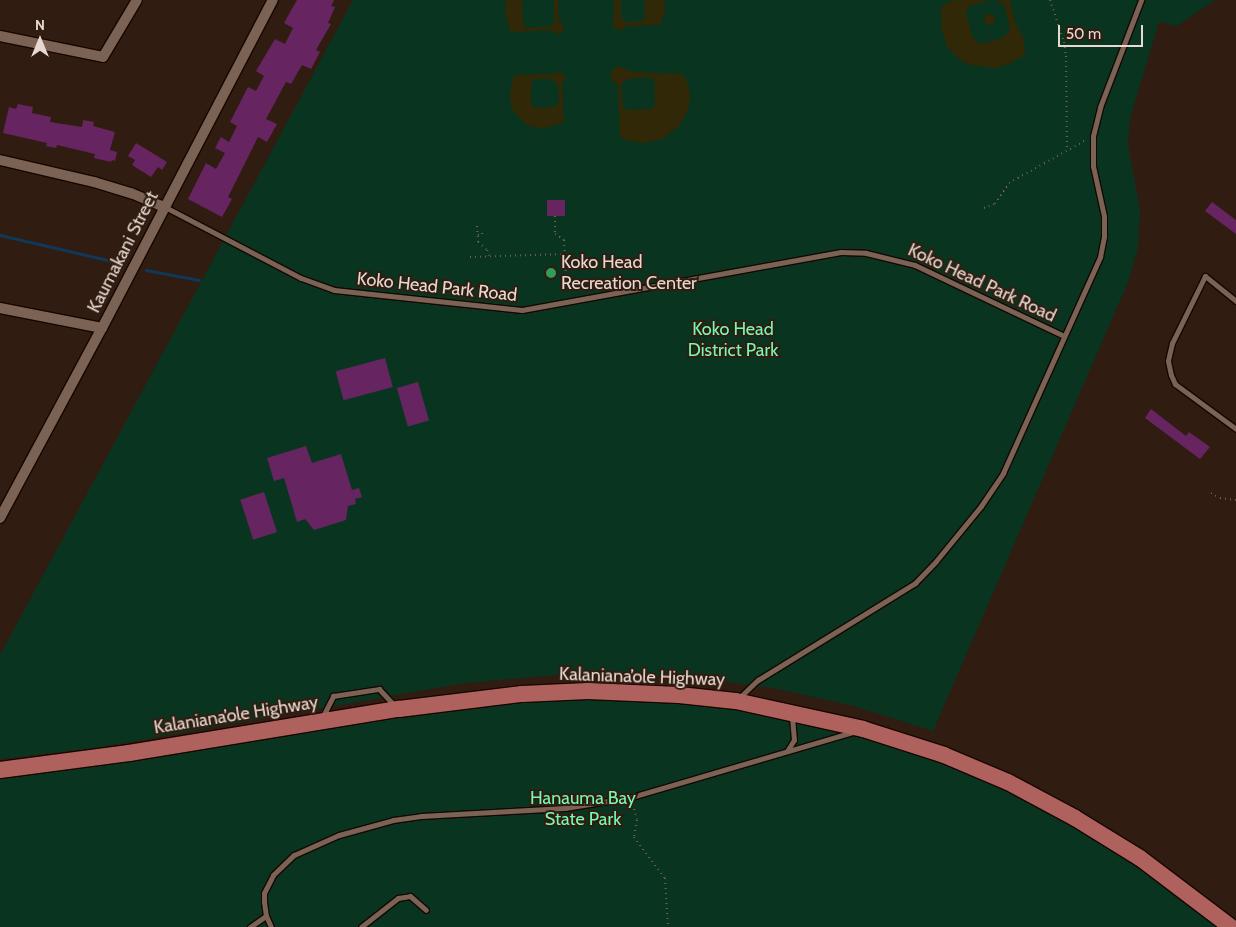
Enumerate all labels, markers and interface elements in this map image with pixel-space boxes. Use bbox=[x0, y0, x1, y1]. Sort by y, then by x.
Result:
north arrow bbox=[15, 15, 65, 65]
scale bar bbox=[1061, 15, 1146, 47]
text: N bbox=[35, 16, 45, 34]
text: 50 m bbox=[1066, 25, 1101, 43]
street label: Kaumakani Street bbox=[83, 188, 163, 316]
street label: Koko Head Park Road bbox=[904, 239, 1060, 327]
place label: Koko Head Recreation Center bbox=[561, 252, 697, 294]
marker: Koko Head Recreation Center bbox=[545, 267, 557, 279]
street label: Koko Head Park Road bbox=[356, 268, 518, 306]
park label: Koko Head District Park bbox=[688, 319, 778, 362]
street label: Kalaniana’ole Highway bbox=[559, 663, 725, 691]
street label: Kalaniana’ole Highway bbox=[152, 691, 320, 739]
park label: Hanauma Bay State Park bbox=[530, 788, 636, 831]

